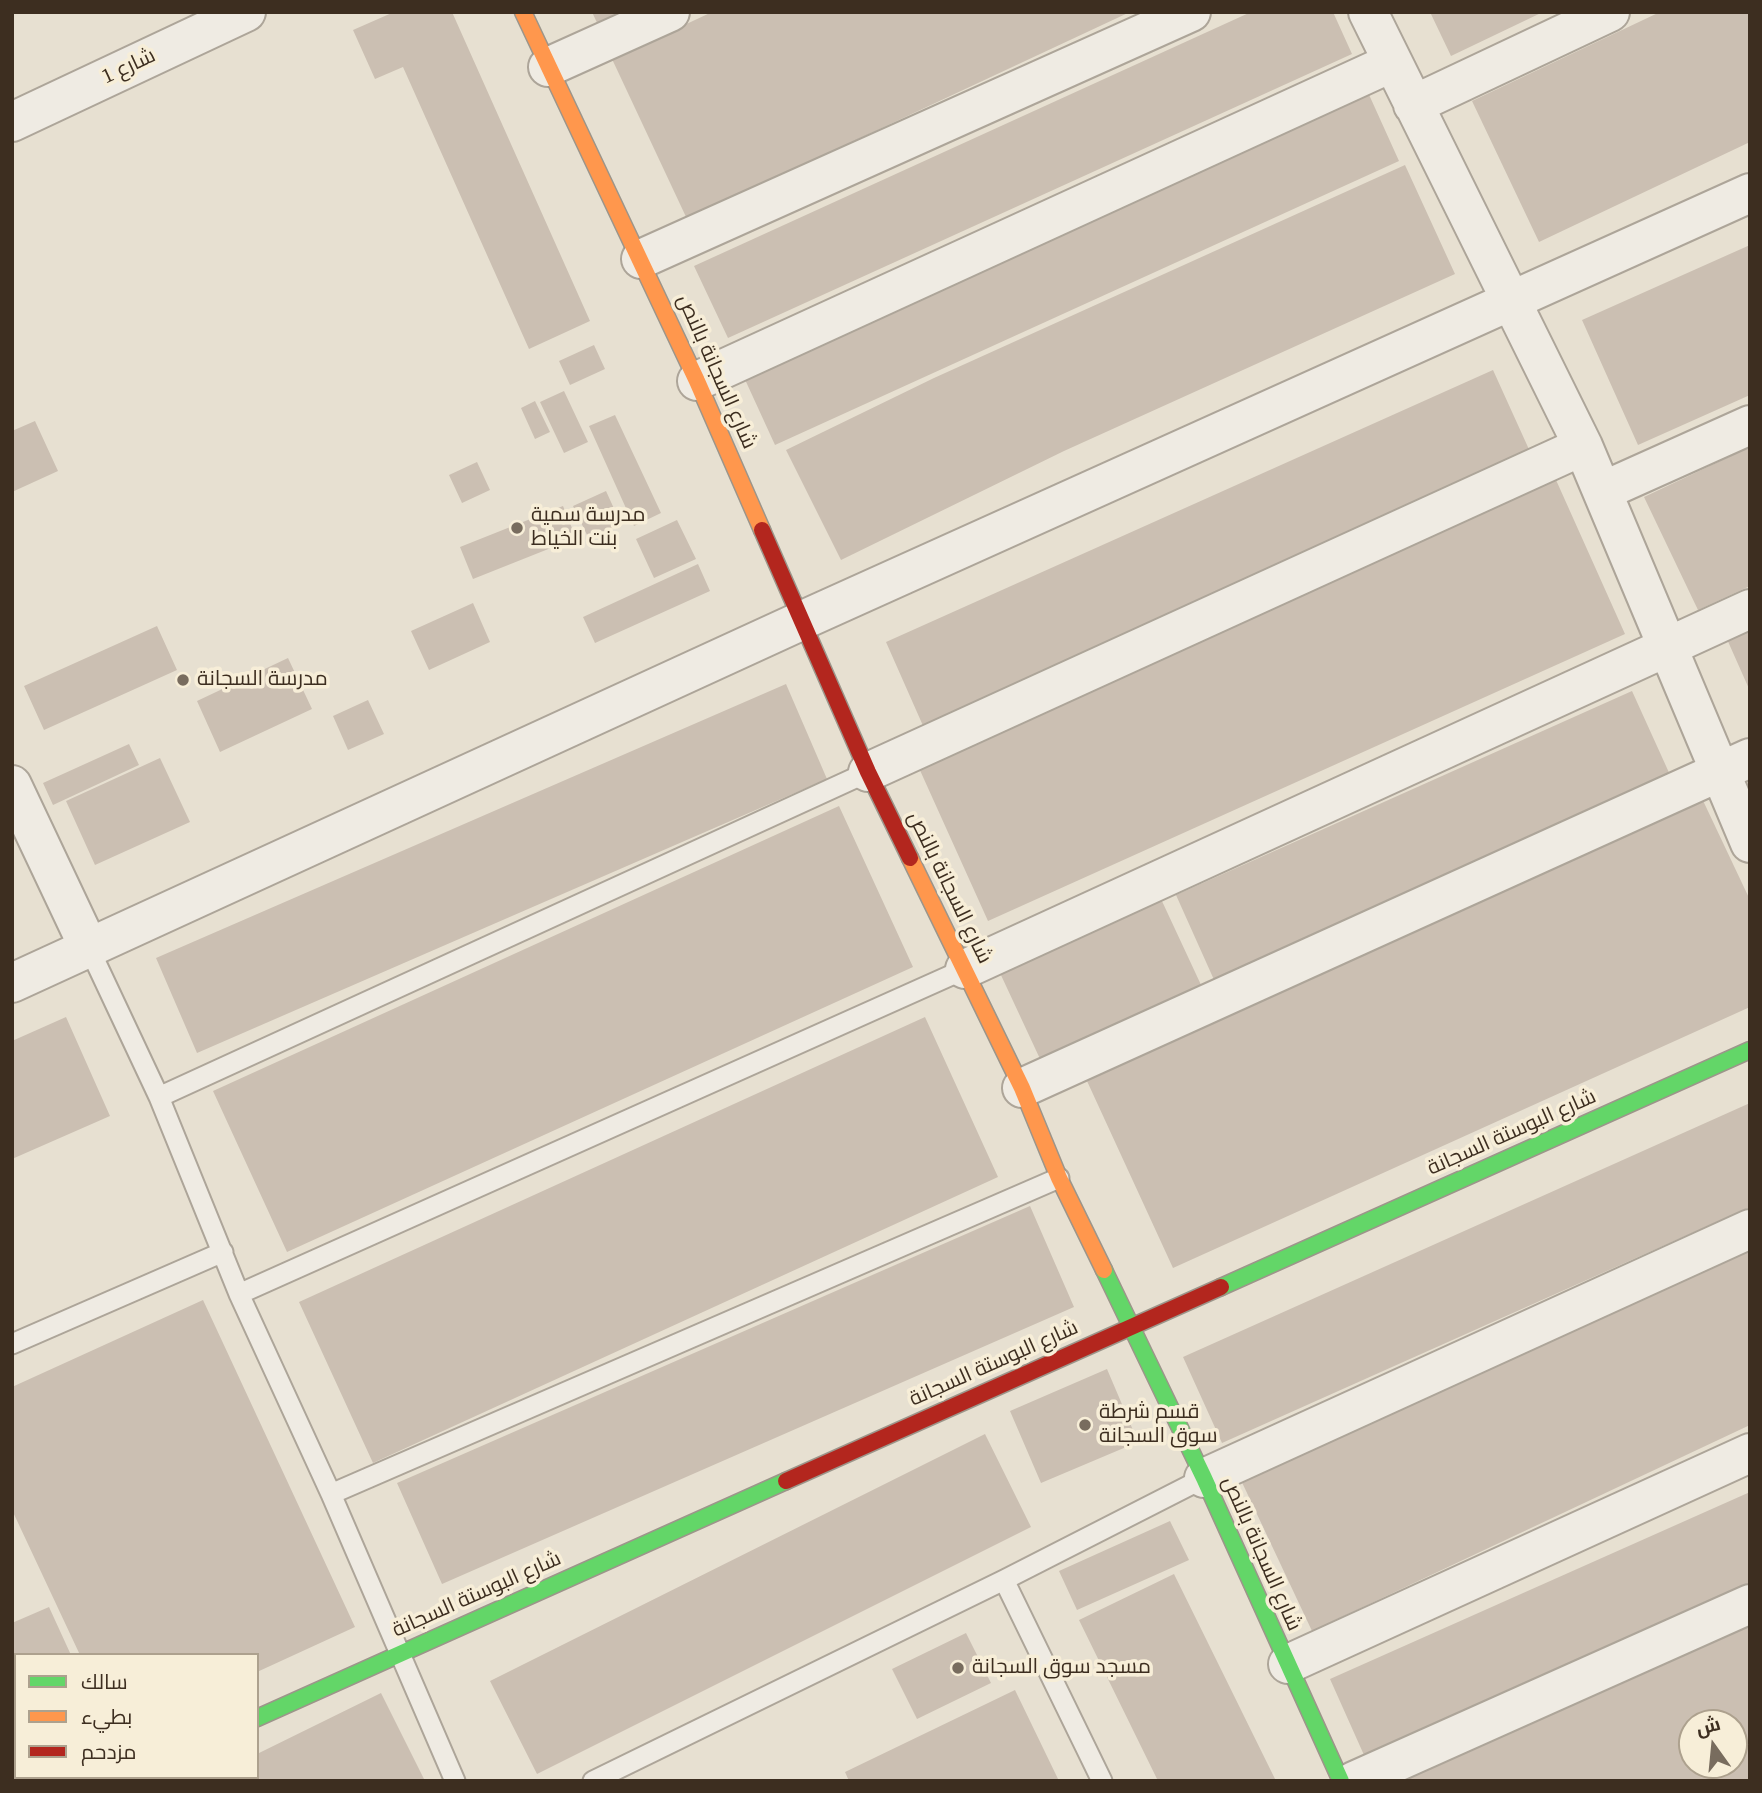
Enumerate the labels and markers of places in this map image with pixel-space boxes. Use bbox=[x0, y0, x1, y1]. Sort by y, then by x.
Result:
place label: مدرسة سمية بنت الخياط bbox=[531, 503, 645, 553]
marker: مدرسة سمية بنت الخياط bbox=[509, 520, 525, 536]
place label: مدرسة السجانة bbox=[197, 667, 328, 693]
marker: مدرسة السجانة bbox=[175, 672, 191, 688]
place label: قسم شرطة سوق السجانة bbox=[1099, 1400, 1218, 1450]
marker: قسم شرطة سوق السجانة bbox=[1077, 1417, 1093, 1433]
place label: مسجد سوق السجانة bbox=[972, 1655, 1151, 1681]
marker: مسجد سوق السجانة bbox=[950, 1660, 966, 1676]

